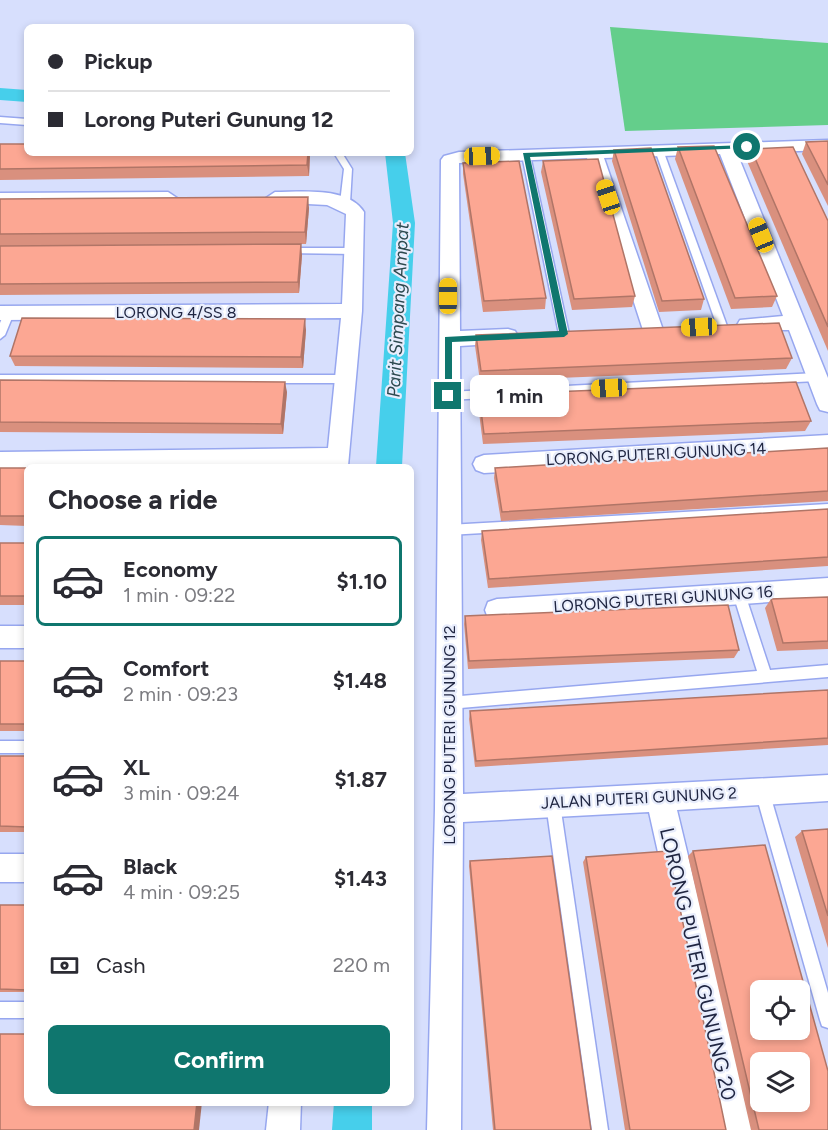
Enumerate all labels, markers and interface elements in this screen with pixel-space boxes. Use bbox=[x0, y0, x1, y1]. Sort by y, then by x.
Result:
text: Pickup bbox=[84, 48, 153, 75]
text: Lorong Puteri Gunung 12 bbox=[84, 106, 333, 133]
route start bbox=[733, 133, 760, 160]
car bbox=[464, 146, 500, 166]
car bbox=[594, 177, 622, 217]
car bbox=[746, 215, 776, 255]
water label: Parit Simpang Ampat bbox=[382, 222, 414, 398]
car bbox=[439, 278, 457, 314]
street label: LORONG 4/SS 8 bbox=[116, 303, 236, 322]
car bbox=[681, 317, 717, 337]
callout: 1 min bbox=[469, 375, 568, 417]
car bbox=[591, 378, 627, 398]
route end bbox=[434, 382, 461, 409]
text: 1 min bbox=[496, 384, 543, 408]
street label: LORONG PUTERI GUNUNG 14 bbox=[545, 439, 767, 469]
text: Choose a ride bbox=[48, 483, 217, 516]
icon: car bbox=[51, 554, 105, 608]
text: Economy bbox=[123, 556, 218, 583]
text: $1.10 bbox=[337, 568, 387, 595]
street label: LORONG PUTERI GUNUNG 16 bbox=[553, 582, 773, 616]
text: 1 min · 09:22 bbox=[123, 583, 236, 607]
street label: LORONG PUTERI GUNUNG 12 bbox=[440, 625, 459, 845]
icon: car bbox=[51, 653, 105, 707]
text: Comfort bbox=[123, 655, 209, 682]
text: $1.48 bbox=[333, 667, 387, 694]
text: 2 min · 09:23 bbox=[123, 682, 238, 706]
icon: car bbox=[51, 752, 105, 806]
text: XL bbox=[123, 754, 150, 781]
text: $1.87 bbox=[334, 766, 387, 793]
text: 3 min · 09:24 bbox=[123, 781, 239, 805]
street label: JALAN PUTERI GUNUNG 2 bbox=[541, 783, 737, 813]
street label: LORONG PUTERI GUNUNG 20 bbox=[655, 825, 741, 1103]
icon: car bbox=[51, 851, 105, 905]
text: Black bbox=[123, 853, 177, 880]
text: $1.43 bbox=[334, 865, 387, 892]
text: 4 min · 09:25 bbox=[123, 880, 240, 904]
icon: cash bbox=[48, 949, 81, 982]
text: Cash bbox=[96, 952, 146, 979]
text: 220 m bbox=[333, 953, 390, 977]
map controls bbox=[750, 980, 810, 1112]
button: locate bbox=[750, 980, 810, 1040]
button: Confirm bbox=[48, 1025, 390, 1094]
button: layers bbox=[750, 1052, 810, 1112]

